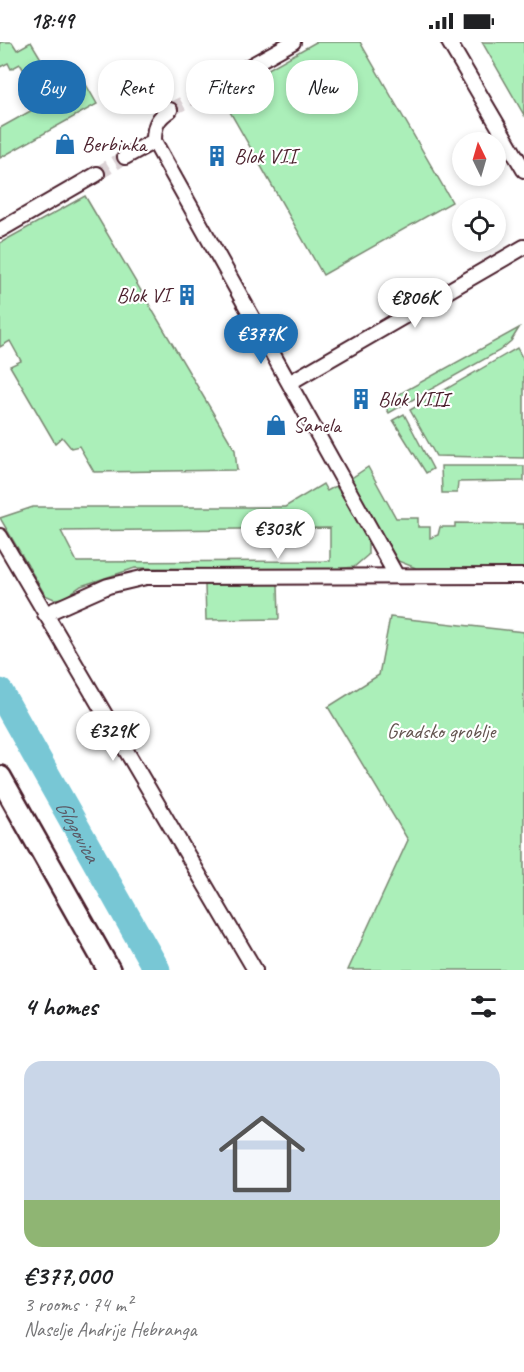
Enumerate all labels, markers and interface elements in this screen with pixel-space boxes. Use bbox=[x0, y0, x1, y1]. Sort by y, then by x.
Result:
text: 18:49 bbox=[30, 7, 74, 35]
chip: Buy bbox=[18, 60, 86, 114]
chip: Rent bbox=[98, 60, 174, 114]
chip: Filters bbox=[186, 60, 274, 114]
chip: New bbox=[286, 60, 358, 114]
place label: Berbinka bbox=[82, 131, 148, 157]
shop icon: Berbinka bbox=[53, 132, 77, 156]
north arrow bbox=[452, 132, 506, 186]
map controls bbox=[452, 132, 506, 252]
place label: Blok VII bbox=[234, 143, 301, 169]
building icon: Blok VII bbox=[205, 144, 229, 168]
button: locate bbox=[452, 198, 506, 252]
pin: €806K bbox=[373, 278, 457, 329]
place label: Blok VI bbox=[116, 282, 175, 308]
building icon: Blok VI bbox=[175, 283, 199, 307]
text: €806K bbox=[392, 285, 438, 310]
pin: €377K bbox=[219, 314, 303, 365]
text: €377K bbox=[238, 321, 284, 346]
place label: Blok VIII bbox=[378, 386, 453, 412]
building icon: Blok VIII bbox=[349, 387, 373, 411]
place label: Sanela bbox=[293, 412, 343, 438]
shop icon: Sanela bbox=[264, 413, 288, 437]
pin: €303K bbox=[236, 509, 320, 560]
text: €303K bbox=[255, 516, 301, 541]
pin: €329K bbox=[71, 711, 155, 762]
text: €329K bbox=[90, 718, 136, 743]
park label: Gradsko groblje bbox=[387, 718, 498, 744]
water label: Glogovica bbox=[49, 795, 107, 869]
text: 4 homes bbox=[24, 990, 97, 1023]
icon: filters bbox=[467, 990, 500, 1023]
icon: home bbox=[208, 1100, 316, 1208]
text: €377,000 bbox=[24, 1259, 111, 1292]
text: 3 rooms · 74 m² bbox=[24, 1292, 132, 1317]
text: Naselje Andrije Hebranga bbox=[24, 1317, 196, 1342]

